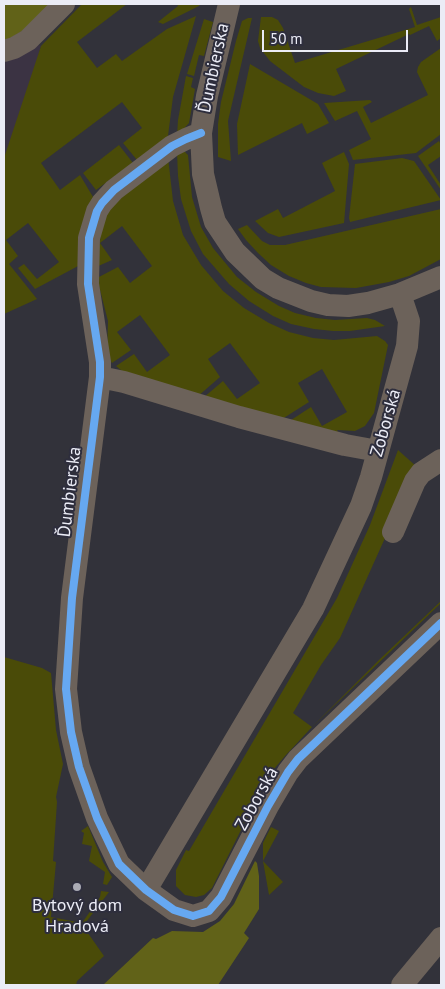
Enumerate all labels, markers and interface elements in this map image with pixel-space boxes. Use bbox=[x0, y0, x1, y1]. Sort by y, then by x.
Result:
scale bar bbox=[265, 20, 411, 52]
street label: Ďumbierska bbox=[194, 21, 234, 115]
text: 50 m bbox=[270, 29, 303, 48]
street label: Zoborská bbox=[366, 387, 406, 459]
street label: Ďumbierska bbox=[54, 446, 86, 538]
street label: Zoborská bbox=[231, 764, 283, 834]
marker: Bytový dom Hradová bbox=[71, 881, 83, 893]
place label: Bytový dom Hradová bbox=[32, 895, 122, 938]

